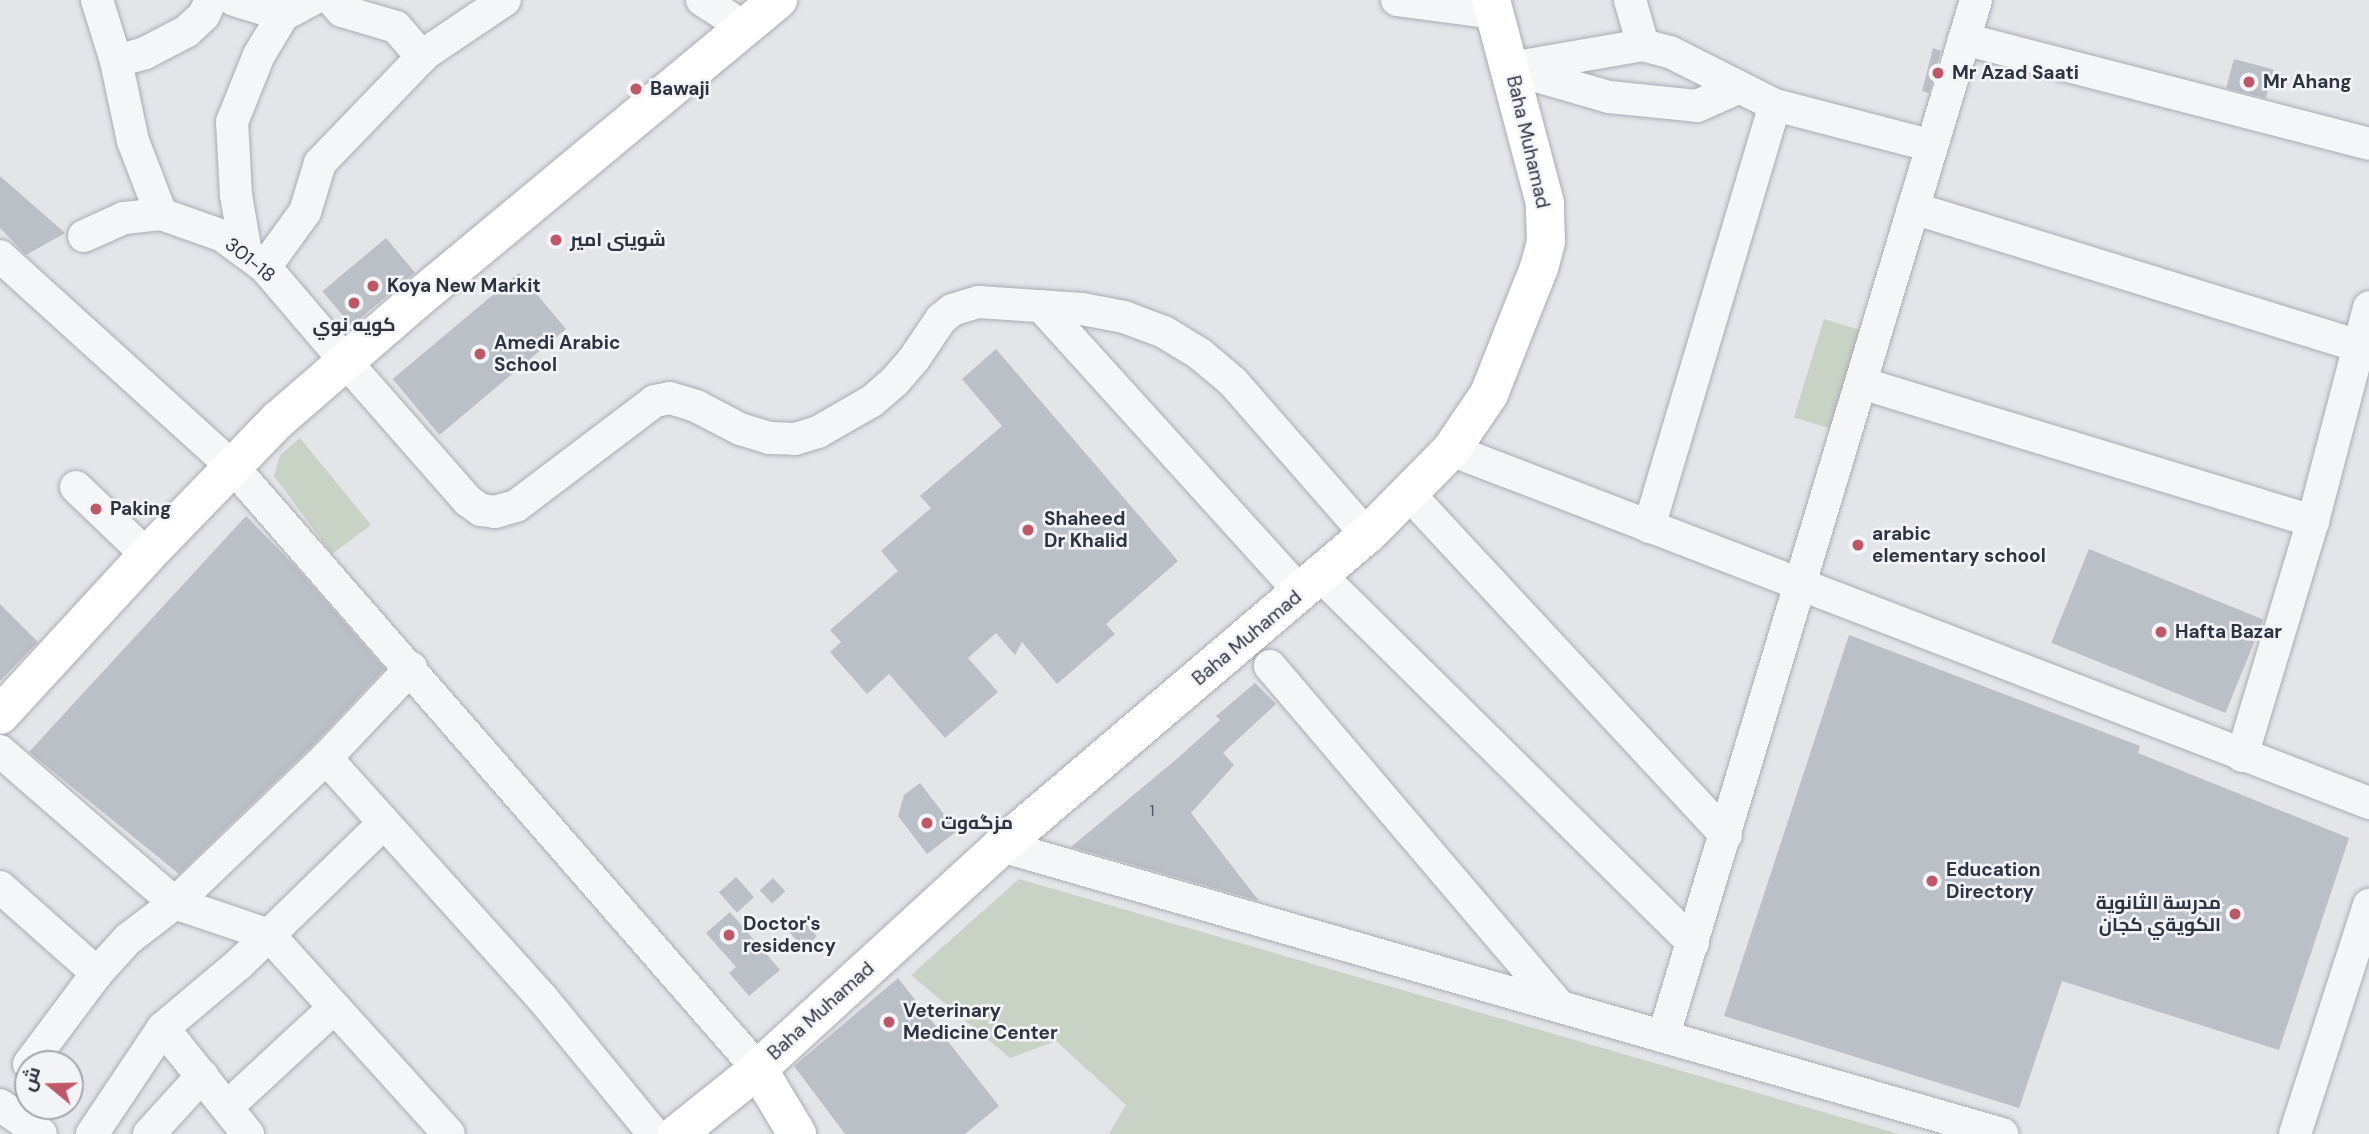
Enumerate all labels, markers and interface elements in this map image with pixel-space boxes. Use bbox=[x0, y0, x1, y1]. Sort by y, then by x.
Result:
place label: Mr Azad Saati bbox=[1952, 62, 2079, 84]
marker: Mr Azad Saati bbox=[1930, 65, 1946, 81]
place label: Mr Ahang bbox=[2263, 71, 2351, 93]
street label: Baha Muhamad bbox=[1502, 73, 1554, 211]
marker: Mr Ahang bbox=[2241, 74, 2257, 90]
place label: Bawaji bbox=[650, 78, 710, 100]
marker: Bawaji bbox=[628, 81, 644, 97]
place label: شوينى امير bbox=[570, 229, 666, 251]
marker: شوينى امير bbox=[548, 232, 564, 248]
street label: 301-18 bbox=[220, 233, 280, 287]
place label: Koya New Markit bbox=[387, 275, 541, 297]
marker: Koya New Markit bbox=[365, 278, 381, 294]
marker: كويه نوي bbox=[346, 295, 362, 311]
place label: كويه نوي bbox=[312, 314, 396, 336]
place label: Amedi Arabic School bbox=[494, 332, 620, 376]
marker: Amedi Arabic School bbox=[472, 346, 488, 362]
place label: Paking bbox=[110, 498, 171, 520]
marker: Paking bbox=[88, 501, 104, 517]
place label: Shaheed Dr Khalid bbox=[1044, 508, 1128, 552]
marker: Shaheed Dr Khalid bbox=[1018, 520, 1038, 540]
place label: arabic elementary school bbox=[1872, 523, 2046, 567]
marker: arabic elementary school bbox=[1850, 537, 1866, 553]
street label: Baha Muhamad bbox=[1188, 586, 1306, 690]
place label: Hafta Bazar bbox=[2175, 621, 2282, 643]
marker: Hafta Bazar bbox=[2153, 624, 2169, 640]
house number: 1 bbox=[1150, 801, 1154, 821]
place label: مزگه‌وت bbox=[941, 812, 1013, 834]
marker: مزگه‌وت bbox=[919, 815, 935, 831]
place label: Education Directory bbox=[1946, 859, 2041, 903]
marker: Education Directory bbox=[1924, 873, 1940, 889]
place label: مدرسة الثانوية الكويةي كجان bbox=[2096, 892, 2221, 936]
marker: مدرسة الثانوية الكويةي كجان bbox=[2227, 906, 2243, 922]
place label: Doctor's residency bbox=[743, 913, 836, 957]
marker: Doctor's residency bbox=[721, 927, 737, 943]
street label: Baha Muhamad bbox=[763, 957, 879, 1065]
place label: Veterinary Medicine Center bbox=[903, 1000, 1058, 1044]
marker: Veterinary Medicine Center bbox=[881, 1014, 897, 1030]
north arrow bbox=[14, 1050, 84, 1120]
text: ش bbox=[15, 1063, 46, 1094]

